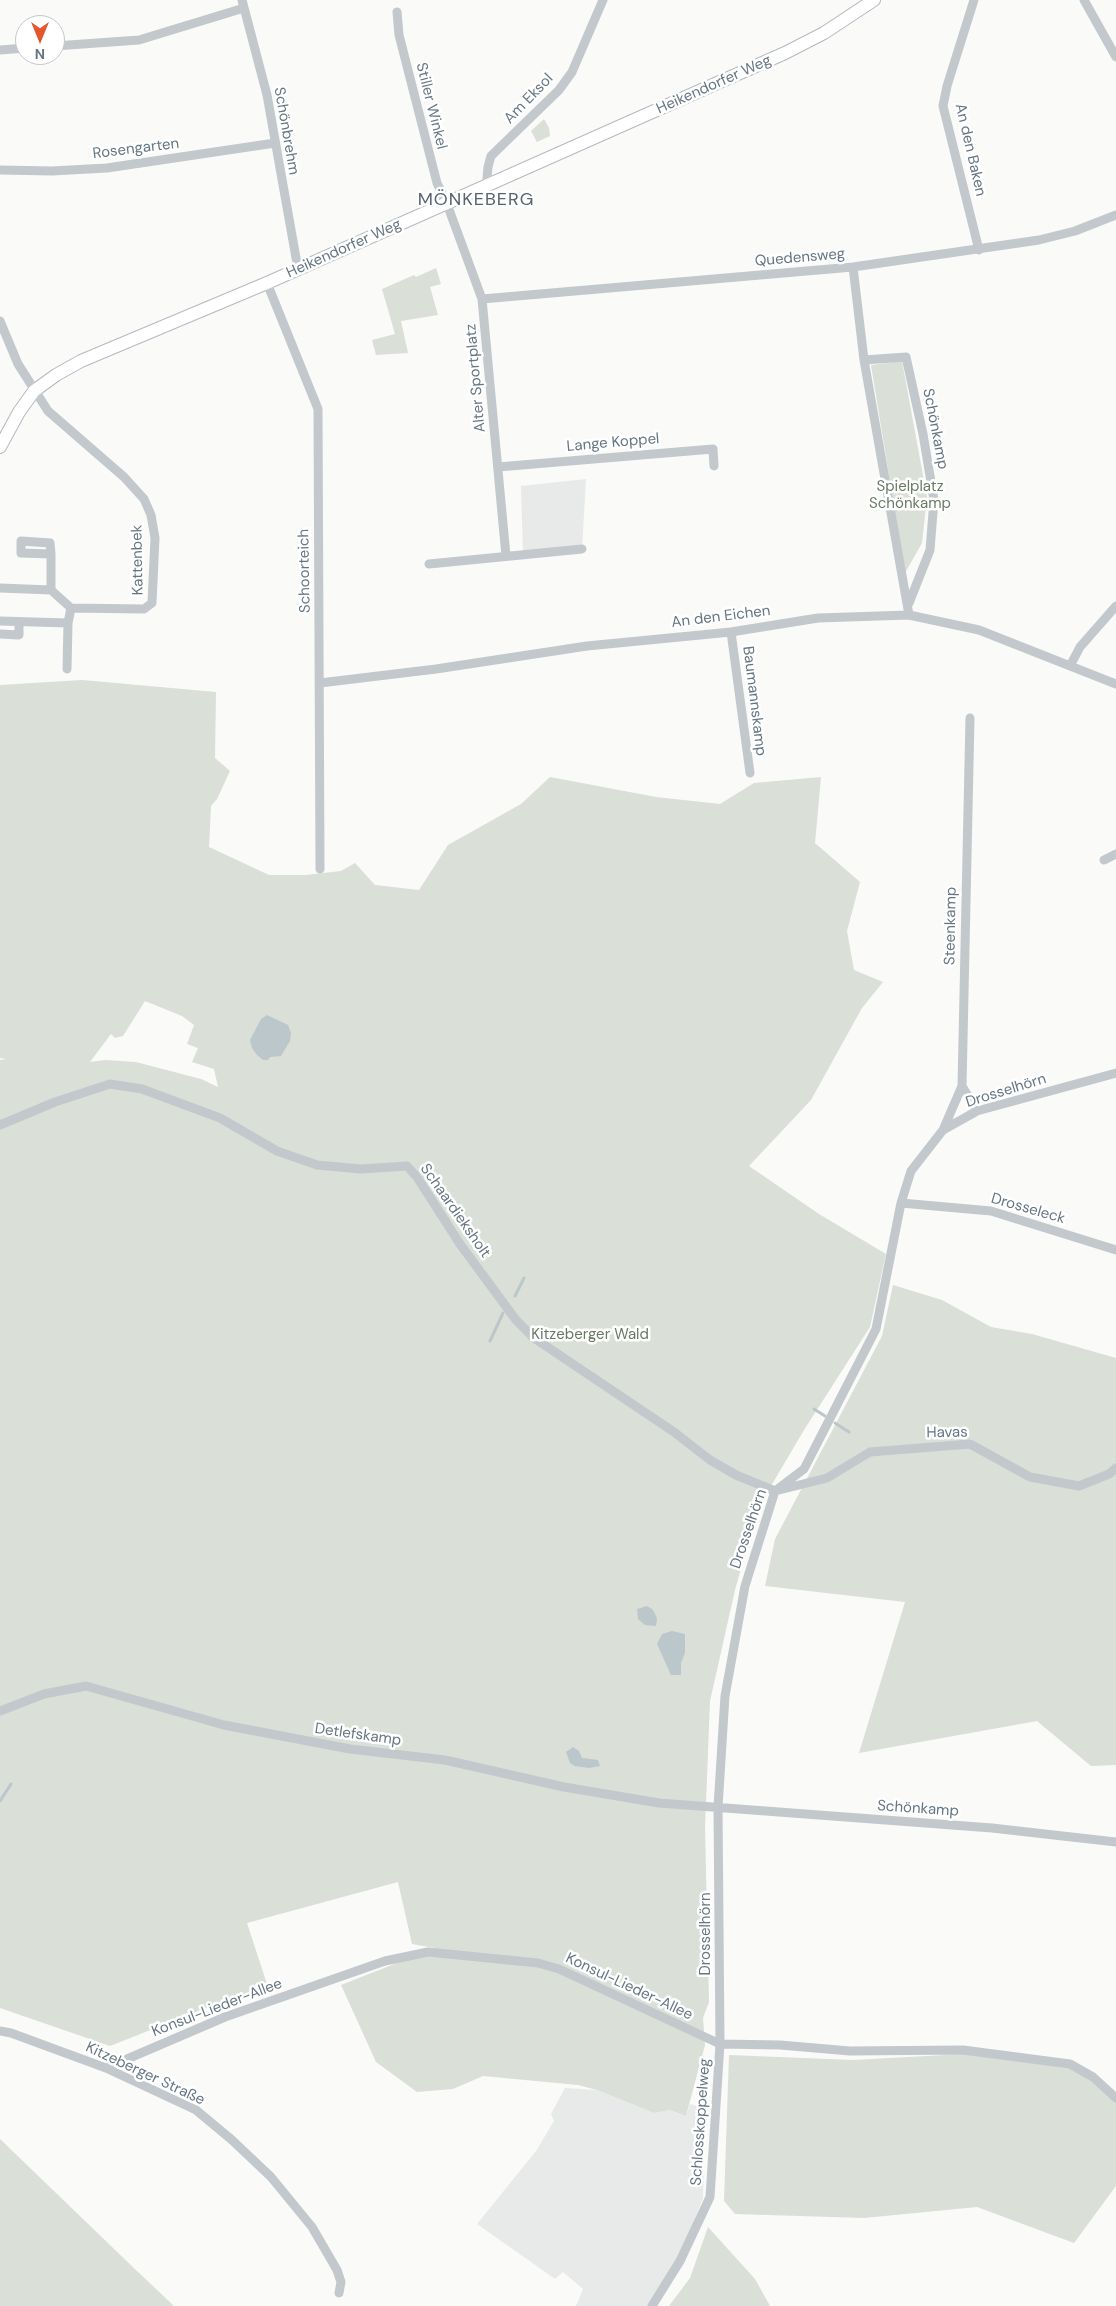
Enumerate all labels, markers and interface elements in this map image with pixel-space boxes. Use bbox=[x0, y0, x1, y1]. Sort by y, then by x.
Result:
north arrow bbox=[15, 15, 65, 65]
text: N bbox=[35, 45, 45, 63]
street label: Heikendorfer Weg bbox=[654, 52, 774, 118]
street label: Stiller Winkel bbox=[412, 61, 450, 151]
street label: Am Eksol bbox=[501, 70, 557, 128]
street label: Schönbrehm bbox=[269, 86, 303, 176]
street label: An den Baken bbox=[951, 102, 989, 198]
street label: Rosengarten bbox=[92, 135, 180, 163]
district label: MÖNKEBERG bbox=[417, 189, 535, 211]
street label: Heikendorfer Weg bbox=[284, 216, 404, 282]
street label: Quedensweg bbox=[754, 245, 846, 271]
street label: Alter Sportplatz bbox=[462, 323, 490, 433]
street label: Schönkamp bbox=[918, 387, 952, 471]
street label: Lange Koppel bbox=[566, 430, 660, 456]
park label: Spielplatz Schönkamp bbox=[869, 478, 951, 513]
street label: Kattenbek bbox=[128, 525, 148, 595]
street label: Schoorteich bbox=[295, 529, 315, 613]
street label: An den Eichen bbox=[671, 602, 771, 632]
street label: Baumannskamp bbox=[738, 645, 770, 757]
street label: Steenkamp bbox=[941, 887, 961, 965]
street label: Drosselhörn bbox=[964, 1070, 1048, 1112]
street label: Schaardieksholt bbox=[416, 1161, 494, 1261]
street label: Drosseleck bbox=[989, 1190, 1067, 1228]
park label: Kitzeberger Wald bbox=[531, 1326, 649, 1344]
street label: Havas bbox=[926, 1424, 968, 1442]
street label: Drosselhörn bbox=[727, 1487, 771, 1571]
street label: Detlefskamp bbox=[314, 1720, 402, 1750]
street label: Schönkamp bbox=[877, 1797, 959, 1821]
street label: Drosselhörn bbox=[697, 1892, 715, 1976]
street label: Konsul-Lieder-Allee bbox=[563, 1950, 695, 2024]
street label: Konsul-Lieder-Allee bbox=[149, 1975, 285, 2041]
street label: Kitzeberger Straße bbox=[82, 2038, 208, 2110]
street label: Schlosskoppelweg bbox=[688, 2058, 714, 2186]

